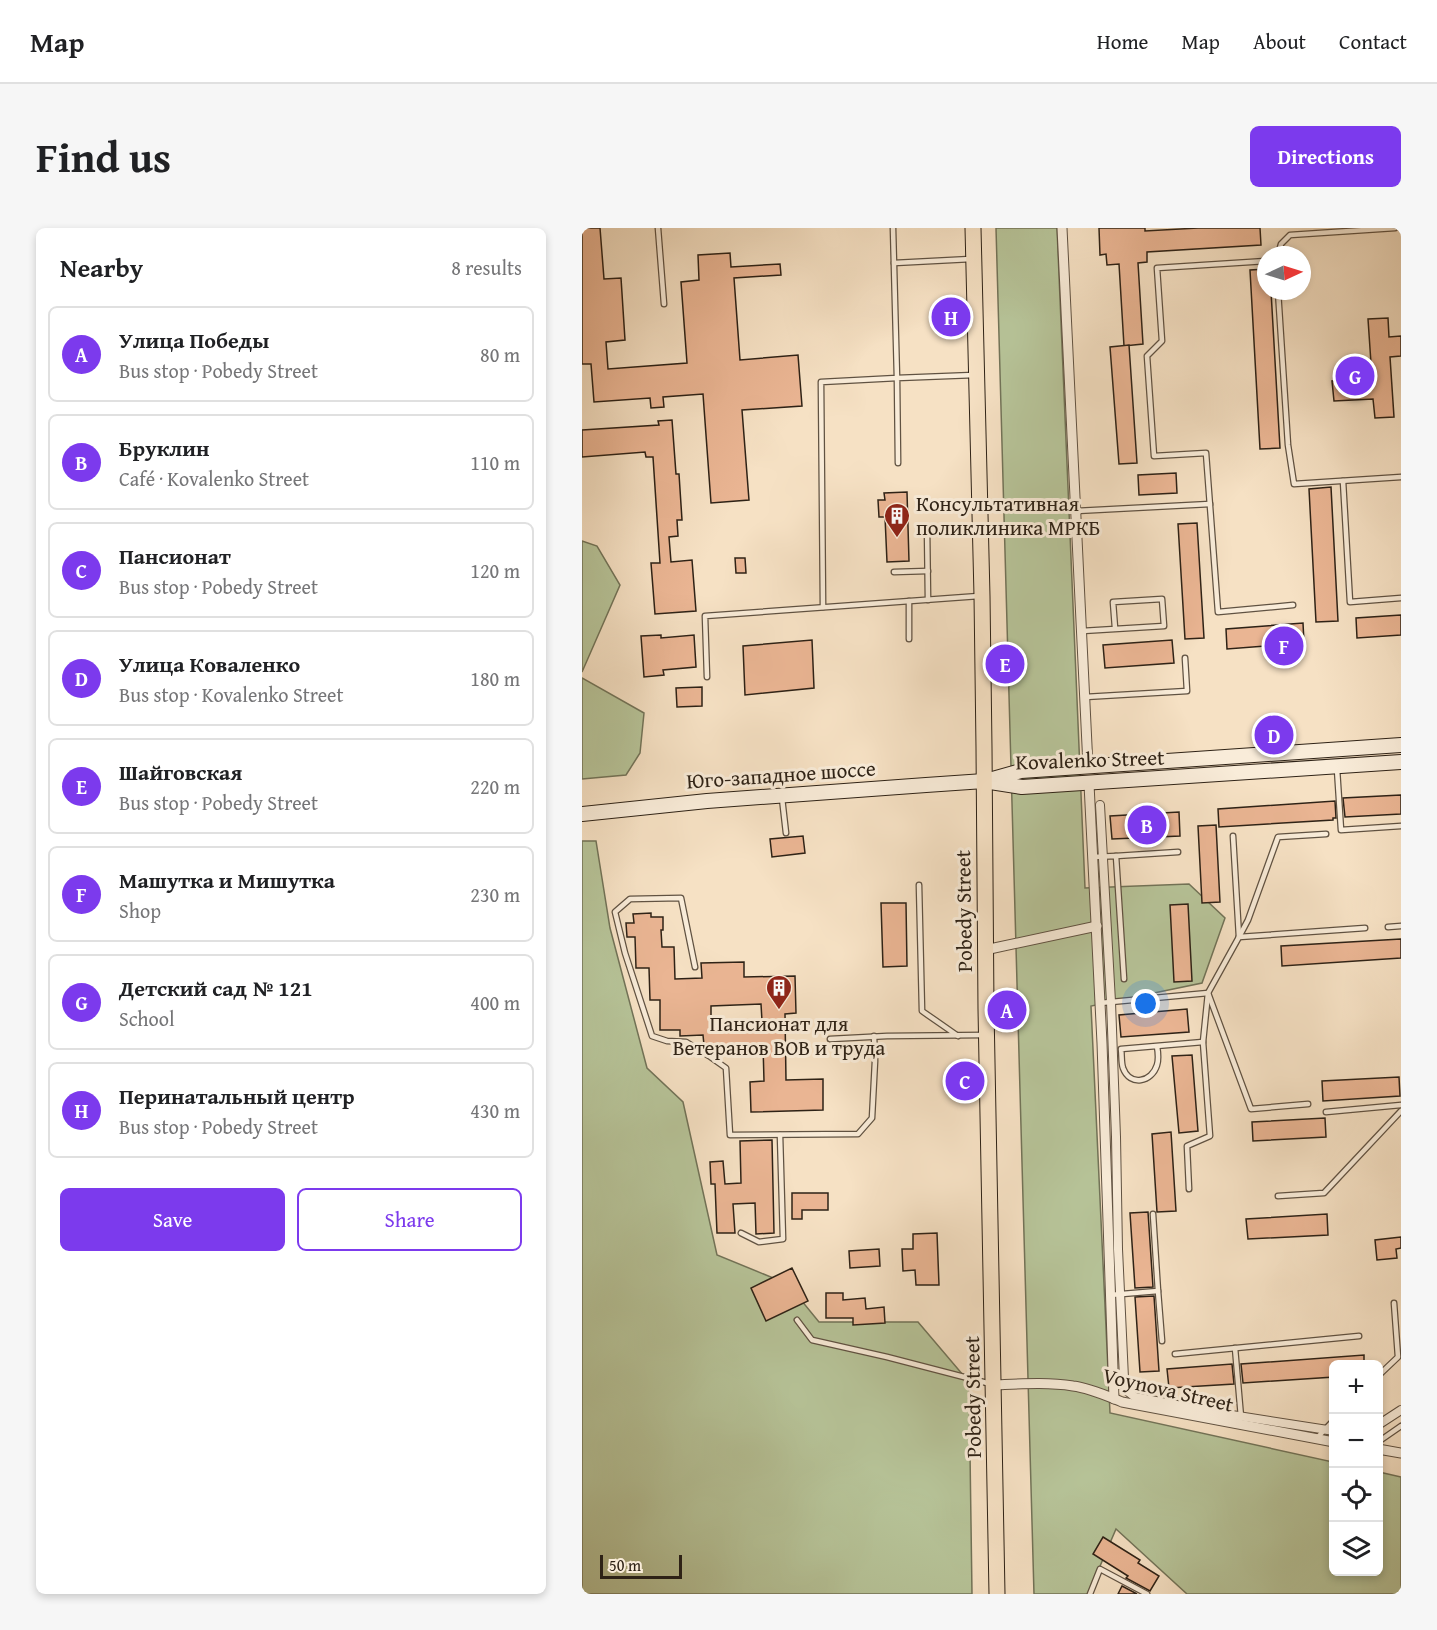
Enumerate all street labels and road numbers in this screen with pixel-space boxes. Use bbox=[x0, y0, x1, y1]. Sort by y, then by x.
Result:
street label: Kovalenko Street bbox=[1015, 741, 1166, 778]
street label: Юго-западное шоссе bbox=[685, 752, 877, 797]
street label: Pobedy Street bbox=[947, 849, 980, 972]
street label: Pobedy Street bbox=[956, 1335, 989, 1458]
street label: Voynova Street bbox=[1100, 1359, 1237, 1420]

